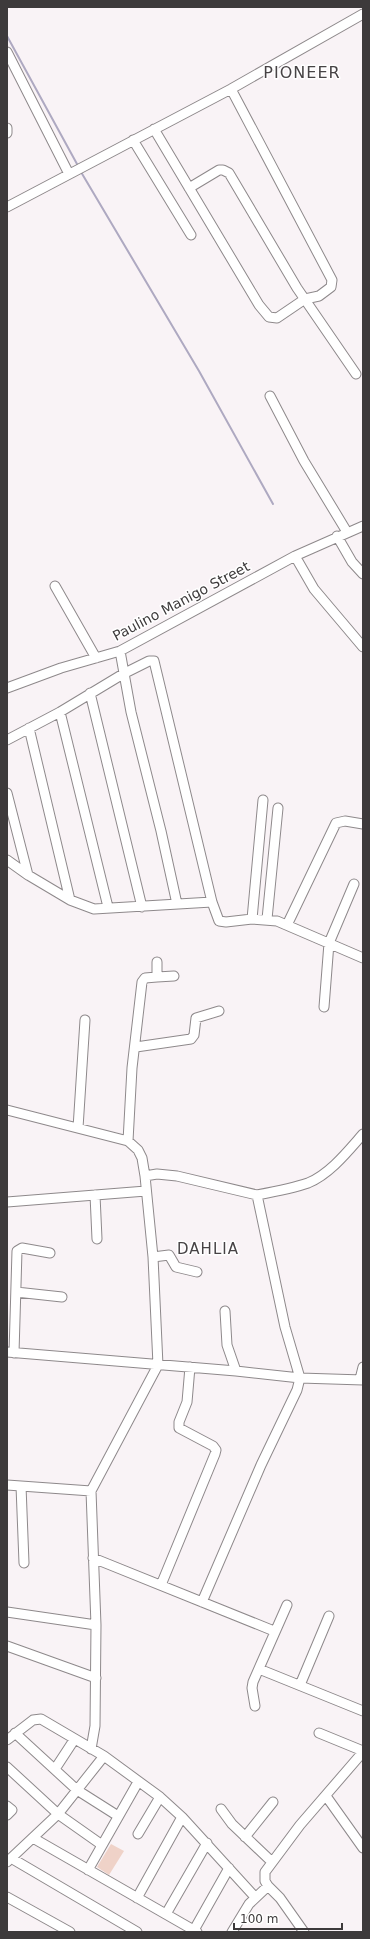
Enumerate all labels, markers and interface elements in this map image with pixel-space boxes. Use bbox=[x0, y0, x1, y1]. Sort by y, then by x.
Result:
district label: PIONEER bbox=[263, 63, 341, 82]
street label: Paulino Manigo Street bbox=[110, 558, 253, 644]
district label: DAHLIA bbox=[177, 1240, 239, 1258]
scale bar bbox=[234, 1905, 342, 1931]
text: 100 m bbox=[240, 1912, 278, 1926]

